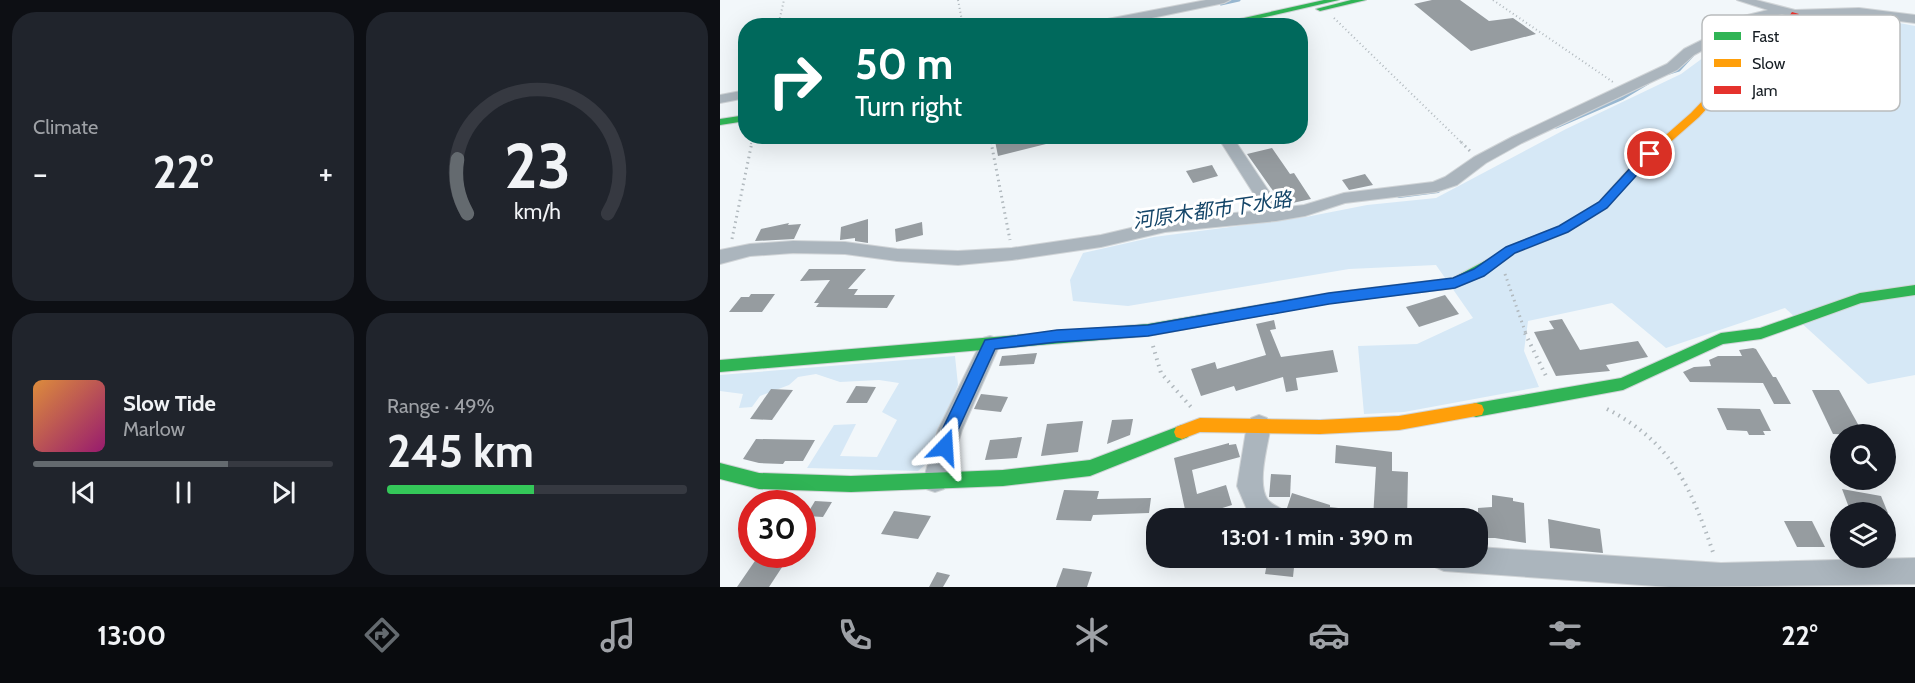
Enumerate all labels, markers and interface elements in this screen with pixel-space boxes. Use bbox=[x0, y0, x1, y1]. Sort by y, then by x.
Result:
legend bbox=[1702, 15, 1900, 111]
text: Fast bbox=[1752, 27, 1780, 46]
text: 50 m bbox=[855, 38, 953, 90]
icon: right bbox=[756, 42, 834, 120]
text: Slow bbox=[1752, 54, 1786, 73]
text: Jam bbox=[1751, 81, 1778, 100]
text: Turn right bbox=[855, 90, 962, 123]
text: Climate bbox=[33, 115, 98, 139]
text: 23 bbox=[504, 128, 570, 204]
pin bbox=[1624, 128, 1675, 179]
icon: arrive bbox=[1633, 137, 1666, 170]
text: 22° bbox=[153, 145, 213, 199]
text: − bbox=[33, 153, 48, 193]
text: + bbox=[318, 153, 333, 193]
water label: 河原木都市下水路 bbox=[1131, 187, 1295, 233]
text: km/h bbox=[514, 198, 560, 224]
text: Slow Tide bbox=[123, 390, 216, 417]
text: Range · 49% bbox=[387, 394, 495, 418]
position arrow bbox=[913, 415, 977, 479]
text: Marlow bbox=[123, 417, 185, 441]
text: 245 km bbox=[387, 424, 534, 478]
map controls bbox=[1830, 424, 1896, 568]
button: search bbox=[1830, 424, 1896, 490]
icon: previous bbox=[67, 476, 100, 509]
icon: pause bbox=[167, 476, 200, 509]
icon: next bbox=[267, 476, 300, 509]
speed limit sign: 30 bbox=[738, 490, 816, 568]
button: layers bbox=[1830, 502, 1896, 568]
text: 13:01 · 1 min · 390 m bbox=[1221, 524, 1413, 551]
icon: directions bbox=[361, 614, 403, 656]
icon: music bbox=[597, 614, 639, 656]
icon: phone bbox=[834, 614, 876, 656]
icon: climate bbox=[1071, 614, 1113, 656]
icon: car bbox=[1308, 614, 1350, 656]
icon: filters bbox=[1544, 614, 1586, 656]
text: 13:00 bbox=[97, 619, 166, 652]
text: 22° bbox=[1781, 619, 1818, 652]

